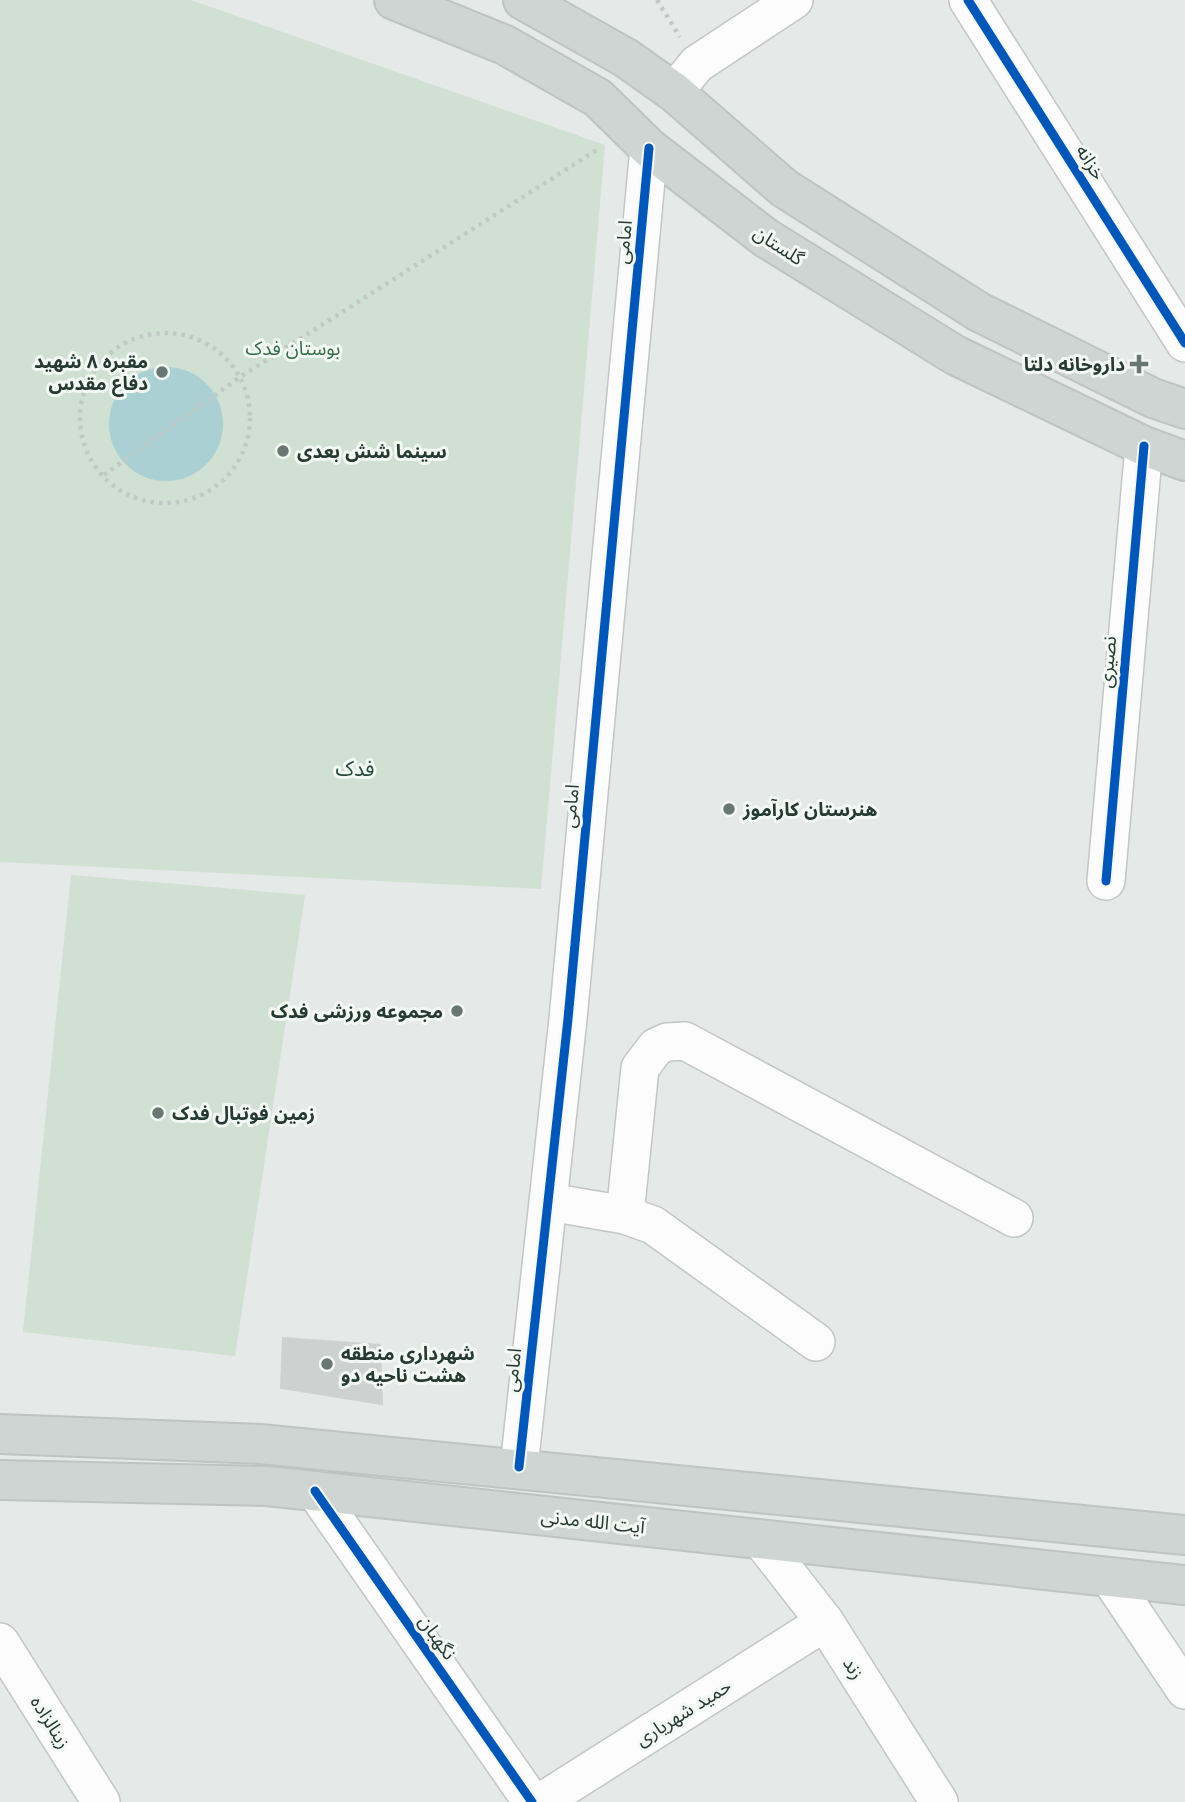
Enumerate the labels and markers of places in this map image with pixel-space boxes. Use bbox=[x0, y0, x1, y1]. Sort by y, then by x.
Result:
place label: مقبره ۸ شهید دفاع مقدس bbox=[34, 349, 148, 397]
place label: داروخانه دلتا bbox=[1024, 352, 1125, 376]
marker: داروخانه دلتا bbox=[1131, 356, 1147, 372]
marker: مقبره ۸ شهید دفاع مقدس bbox=[154, 364, 170, 380]
place label: سینما شش بعدی bbox=[297, 439, 447, 463]
marker: سینما شش بعدی bbox=[275, 443, 291, 459]
place label: هنرستان کارآموز bbox=[742, 797, 878, 821]
marker: هنرستان کارآموز bbox=[721, 801, 737, 817]
place label: مجموعه ورزشی فدک bbox=[271, 999, 443, 1023]
marker: مجموعه ورزشی فدک bbox=[449, 1003, 465, 1019]
place label: زمین فوتبال فدک bbox=[172, 1101, 315, 1125]
marker: زمین فوتبال فدک bbox=[150, 1105, 166, 1121]
place label: شهرداری منطقه هشت ناحیه دو bbox=[341, 1341, 475, 1387]
marker: شهرداری منطقه هشت ناحیه دو bbox=[319, 1356, 335, 1372]

